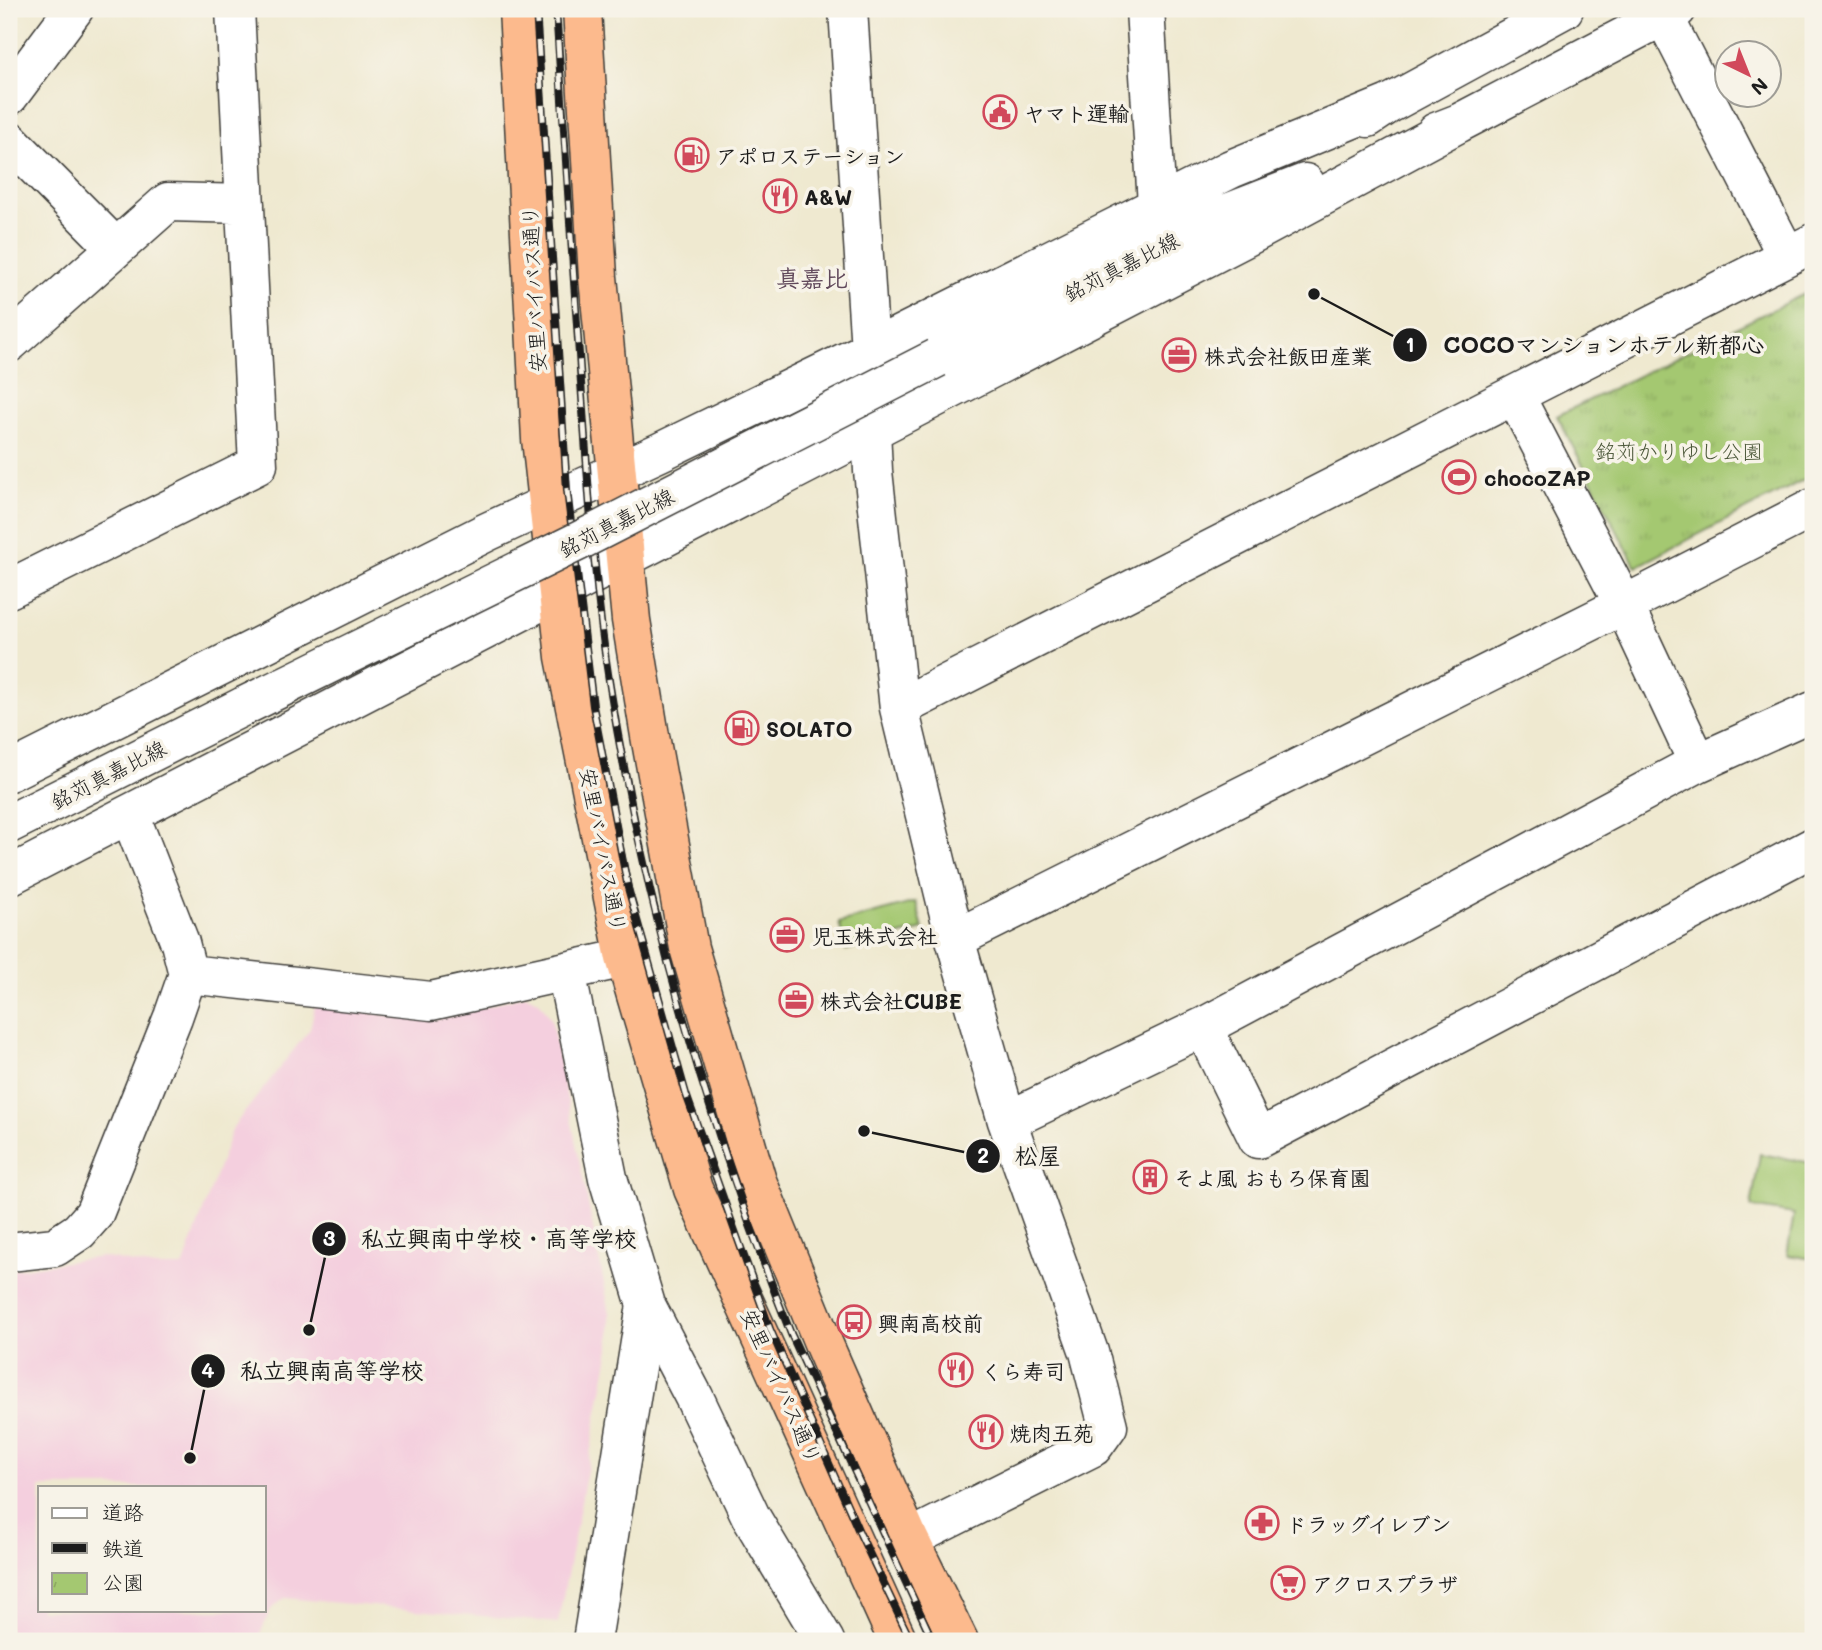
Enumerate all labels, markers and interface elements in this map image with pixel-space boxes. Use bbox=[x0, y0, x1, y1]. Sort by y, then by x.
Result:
north arrow bbox=[1714, 38, 1784, 108]
text: N bbox=[1746, 73, 1774, 101]
public building icon: ヤマト運輸 bbox=[981, 93, 1019, 131]
place label: ヤマト運輸 bbox=[1024, 99, 1129, 126]
fuel station icon: アポロステーション bbox=[673, 136, 711, 174]
place label: アポロステーション bbox=[716, 142, 905, 169]
restaurant icon: A&W bbox=[761, 177, 799, 215]
place label: A&W bbox=[804, 183, 852, 210]
street label: 安里バイパス通り bbox=[515, 205, 551, 373]
street label: 銘苅真嘉比線 bbox=[1059, 225, 1183, 307]
district label: 真嘉比 bbox=[776, 262, 848, 293]
callout: COCOマンションホテル新都心 bbox=[1392, 323, 1780, 367]
text: COCOマンションホテル新都心 bbox=[1443, 329, 1765, 359]
text: 1 bbox=[1405, 330, 1415, 357]
office icon: 株式会社飯田産業 bbox=[1160, 336, 1198, 374]
place label: 株式会社飯田産業 bbox=[1204, 342, 1372, 369]
park label: 銘苅かりゆし公園 bbox=[1595, 437, 1763, 464]
sports icon: chocoZAP bbox=[1440, 458, 1478, 496]
place label: chocoZAP bbox=[1484, 464, 1591, 491]
street label: 銘苅真嘉比線 bbox=[554, 481, 678, 563]
fuel station icon: SOLATO bbox=[723, 709, 761, 747]
place label: SOLATO bbox=[766, 715, 852, 742]
street label: 銘苅真嘉比線 bbox=[46, 733, 170, 815]
street label: 安里バイパス通り bbox=[575, 765, 633, 935]
office icon: 児玉株式会社 bbox=[768, 916, 806, 954]
place label: 児玉株式会社 bbox=[812, 922, 938, 949]
office icon: 株式会社CUBE bbox=[777, 981, 815, 1019]
place label: 株式会社CUBE bbox=[820, 987, 962, 1014]
callout: 松屋 bbox=[966, 1134, 1075, 1178]
text: 松屋 bbox=[1015, 1140, 1061, 1170]
text: 2 bbox=[977, 1141, 989, 1168]
building icon: そよ風 おもろ保育園 bbox=[1131, 1158, 1169, 1196]
place label: そよ風 おもろ保育園 bbox=[1174, 1164, 1371, 1191]
callout: 私立興南中学校・高等学校 bbox=[312, 1217, 651, 1261]
text: 私立興南中学校・高等学校 bbox=[361, 1223, 637, 1253]
text: 3 bbox=[323, 1224, 335, 1251]
bus stop icon: 興南高校前 bbox=[835, 1303, 873, 1341]
street label: 安里バイパス通り bbox=[736, 1304, 828, 1468]
place label: 興南高校前 bbox=[878, 1309, 983, 1336]
callout: 私立興南高等学校 bbox=[191, 1349, 438, 1393]
restaurant icon: くら寿司 bbox=[937, 1351, 975, 1389]
text: 私立興南高等学校 bbox=[240, 1355, 424, 1385]
text: 4 bbox=[201, 1356, 215, 1383]
place label: くら寿司 bbox=[981, 1357, 1065, 1384]
restaurant icon: 焼肉五苑 bbox=[967, 1413, 1005, 1451]
place label: 焼肉五苑 bbox=[1010, 1419, 1094, 1446]
legend bbox=[38, 1486, 266, 1612]
text: 道路 bbox=[102, 1498, 144, 1525]
pharmacy icon: ドラッグイレブン bbox=[1243, 1504, 1281, 1542]
place label: ドラッグイレブン bbox=[1286, 1510, 1451, 1537]
text: 鉄道 bbox=[102, 1534, 144, 1561]
supermarket icon: アクロスプラザ bbox=[1269, 1564, 1307, 1602]
text: 公園 bbox=[102, 1568, 144, 1595]
place label: アクロスプラザ bbox=[1312, 1570, 1458, 1597]

